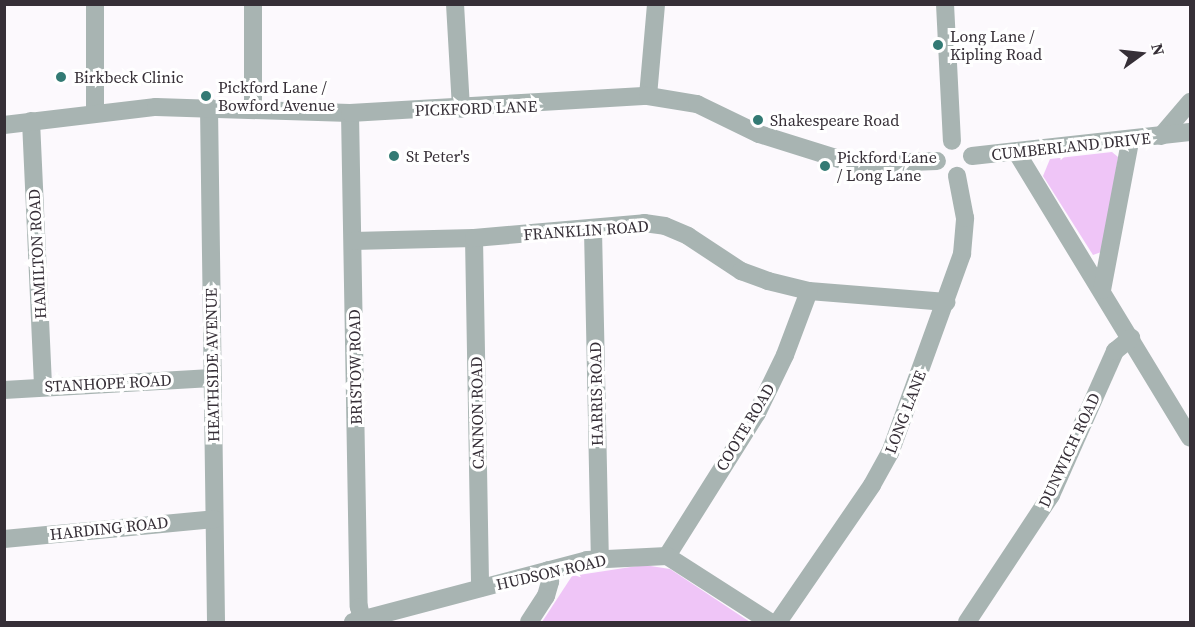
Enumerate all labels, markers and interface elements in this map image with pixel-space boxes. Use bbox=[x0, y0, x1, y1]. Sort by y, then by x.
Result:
north arrow bbox=[1111, 24, 1171, 84]
place label: Long Lane / Kipling Road bbox=[950, 26, 1042, 64]
marker: Long Lane / Kipling Road bbox=[931, 38, 945, 52]
text: N bbox=[1146, 41, 1171, 58]
place label: Birkbeck Clinic bbox=[74, 67, 184, 87]
marker: Birkbeck Clinic bbox=[52, 68, 70, 86]
place label: Pickford Lane / Bowford Avenue bbox=[218, 77, 335, 115]
marker: Pickford Lane / Bowford Avenue bbox=[199, 89, 213, 103]
street label: PICKFORD LANE bbox=[415, 96, 537, 120]
place label: Shakespeare Road bbox=[770, 110, 899, 130]
marker: Shakespeare Road bbox=[751, 113, 765, 127]
street label: CUMBERLAND DRIVE bbox=[990, 128, 1152, 164]
place label: St Peter's bbox=[406, 146, 470, 166]
place label: Pickford Lane / Long Lane bbox=[837, 147, 937, 185]
marker: St Peter's bbox=[387, 149, 401, 163]
marker: Pickford Lane / Long Lane bbox=[818, 159, 832, 173]
street label: HAMILTON ROAD bbox=[24, 188, 50, 320]
street label: FRANKLIN ROAD bbox=[523, 216, 649, 244]
street label: HEATHSIDE AVENUE bbox=[201, 288, 223, 442]
street label: BRISTOW ROAD bbox=[344, 309, 366, 425]
street label: HARRIS ROAD bbox=[585, 342, 607, 446]
street label: CANNON ROAD bbox=[466, 356, 488, 470]
street label: LONG LANE bbox=[880, 368, 930, 456]
street label: STANHOPE ROAD bbox=[44, 370, 172, 396]
street label: COOTE ROAD bbox=[711, 380, 779, 474]
street label: DUNWICH ROAD bbox=[1034, 390, 1104, 510]
street label: HARDING ROAD bbox=[49, 512, 169, 544]
street label: HUDSON ROAD bbox=[494, 550, 608, 594]

